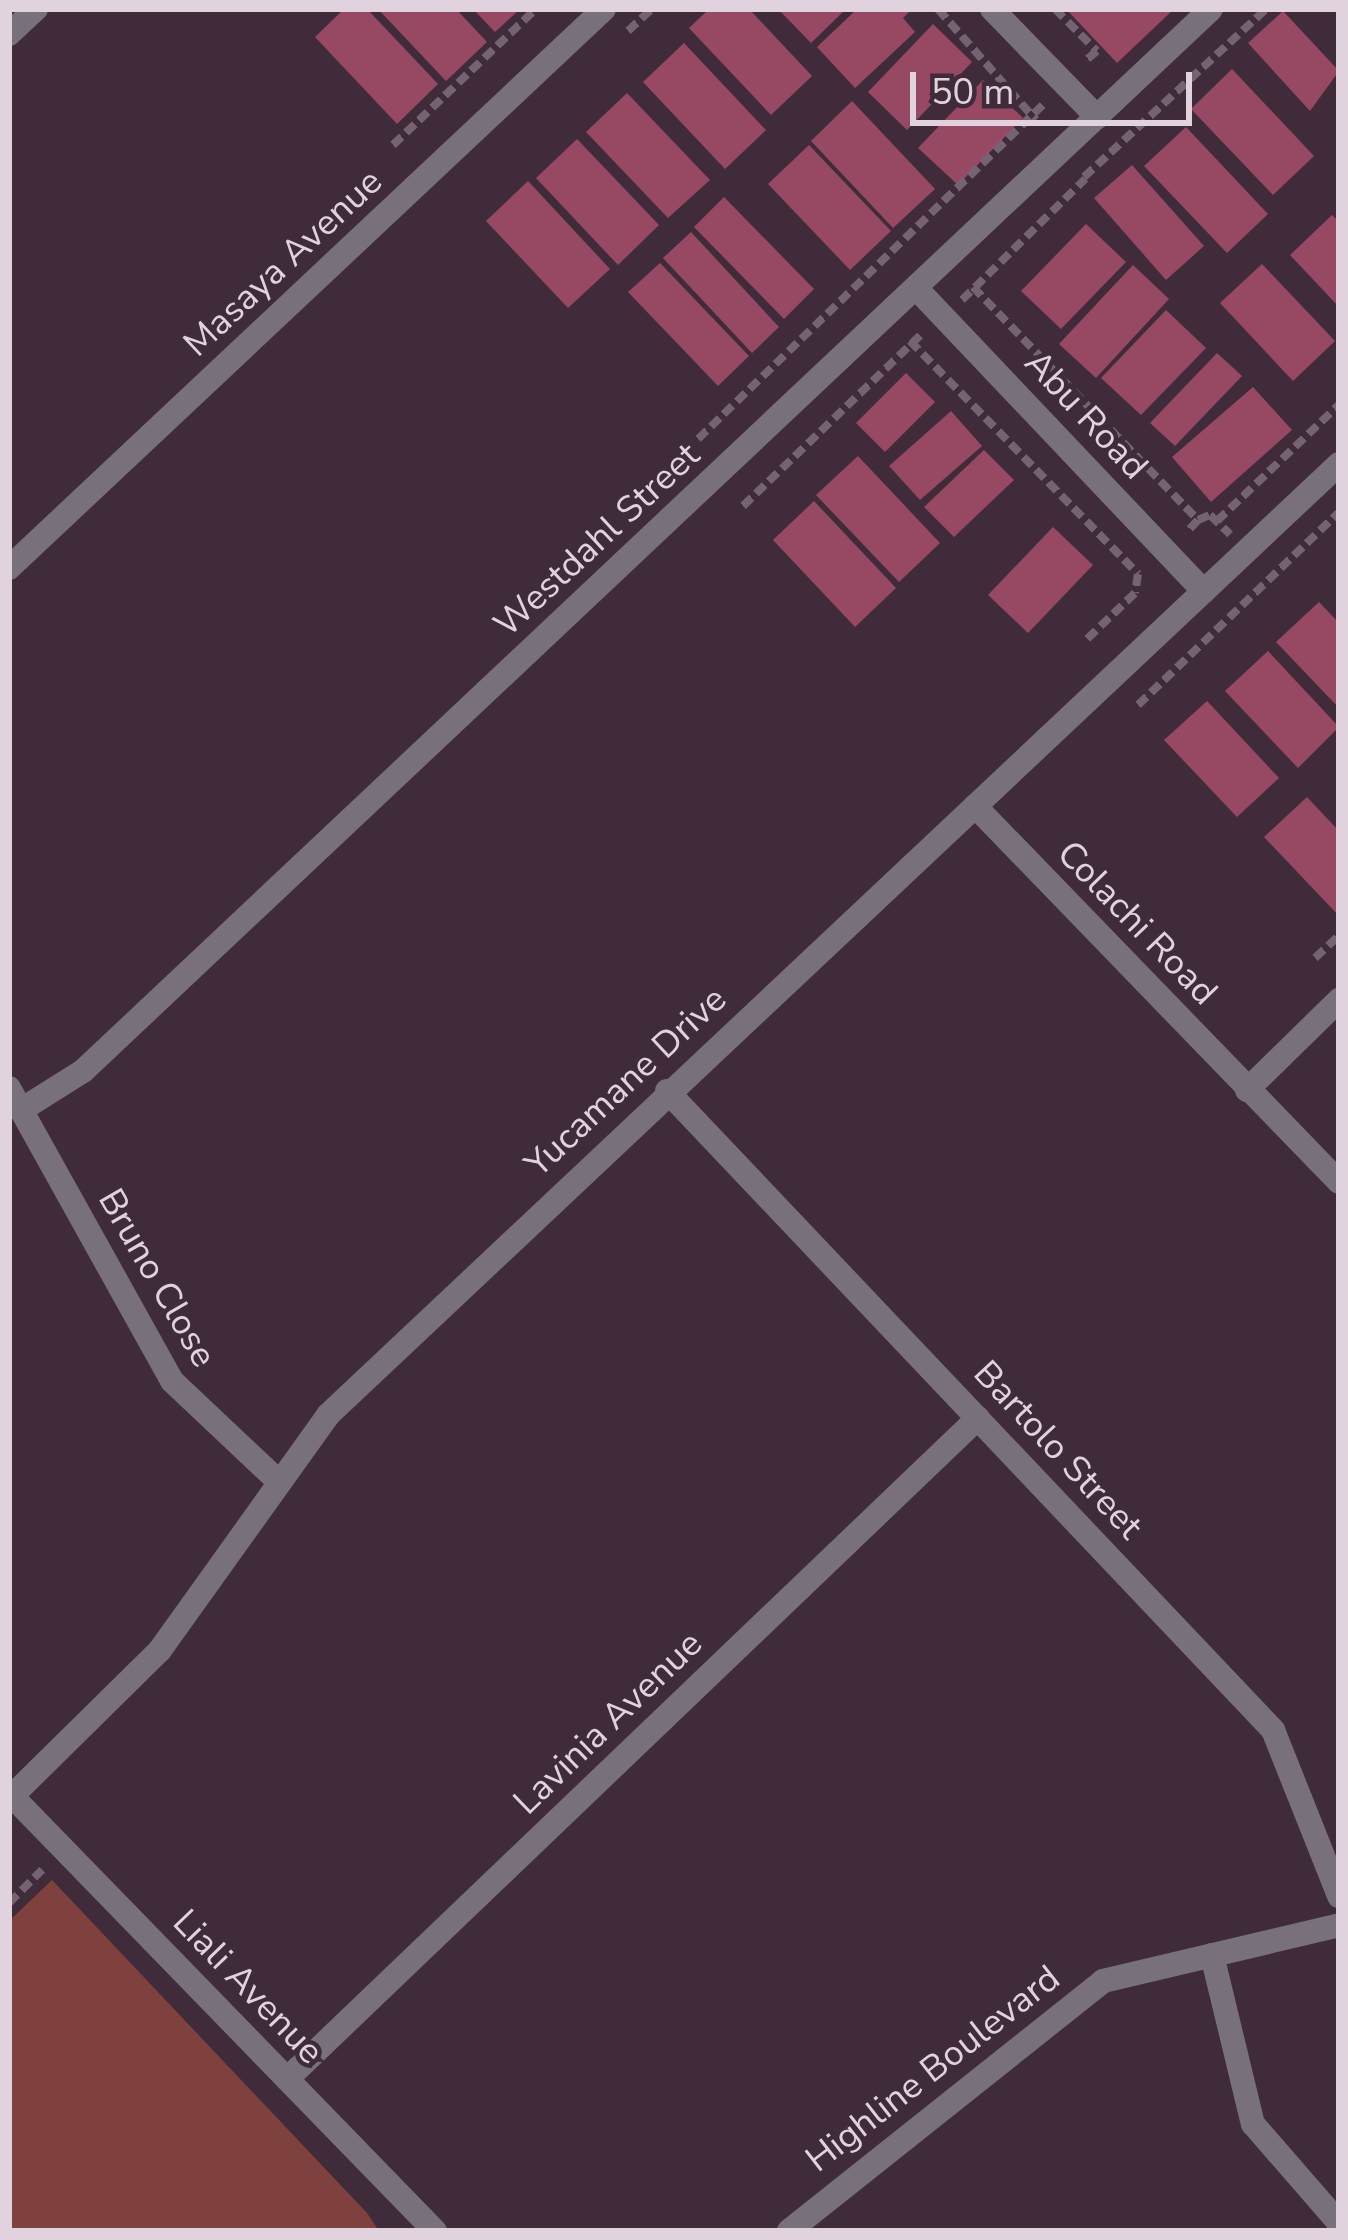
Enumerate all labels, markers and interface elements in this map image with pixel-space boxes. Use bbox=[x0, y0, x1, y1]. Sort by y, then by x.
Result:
scale bar bbox=[916, 48, 1198, 122]
text: 50 m bbox=[931, 68, 1014, 117]
street label: Masaya Avenue bbox=[175, 160, 391, 366]
street label: Abu Road bbox=[1015, 342, 1157, 488]
street label: Westdahl Street bbox=[485, 434, 709, 646]
street label: Colachi Road bbox=[1048, 832, 1226, 1014]
street label: Yucamane Drive bbox=[517, 978, 735, 1186]
street label: Bruno Close bbox=[89, 1181, 225, 1375]
street label: Bartolo Street bbox=[965, 1352, 1151, 1548]
street label: Lavinia Avenue bbox=[505, 1622, 711, 1824]
street label: Liali Avenue bbox=[164, 1901, 332, 2073]
street label: Highline Boulevard bbox=[798, 1957, 1068, 2181]

